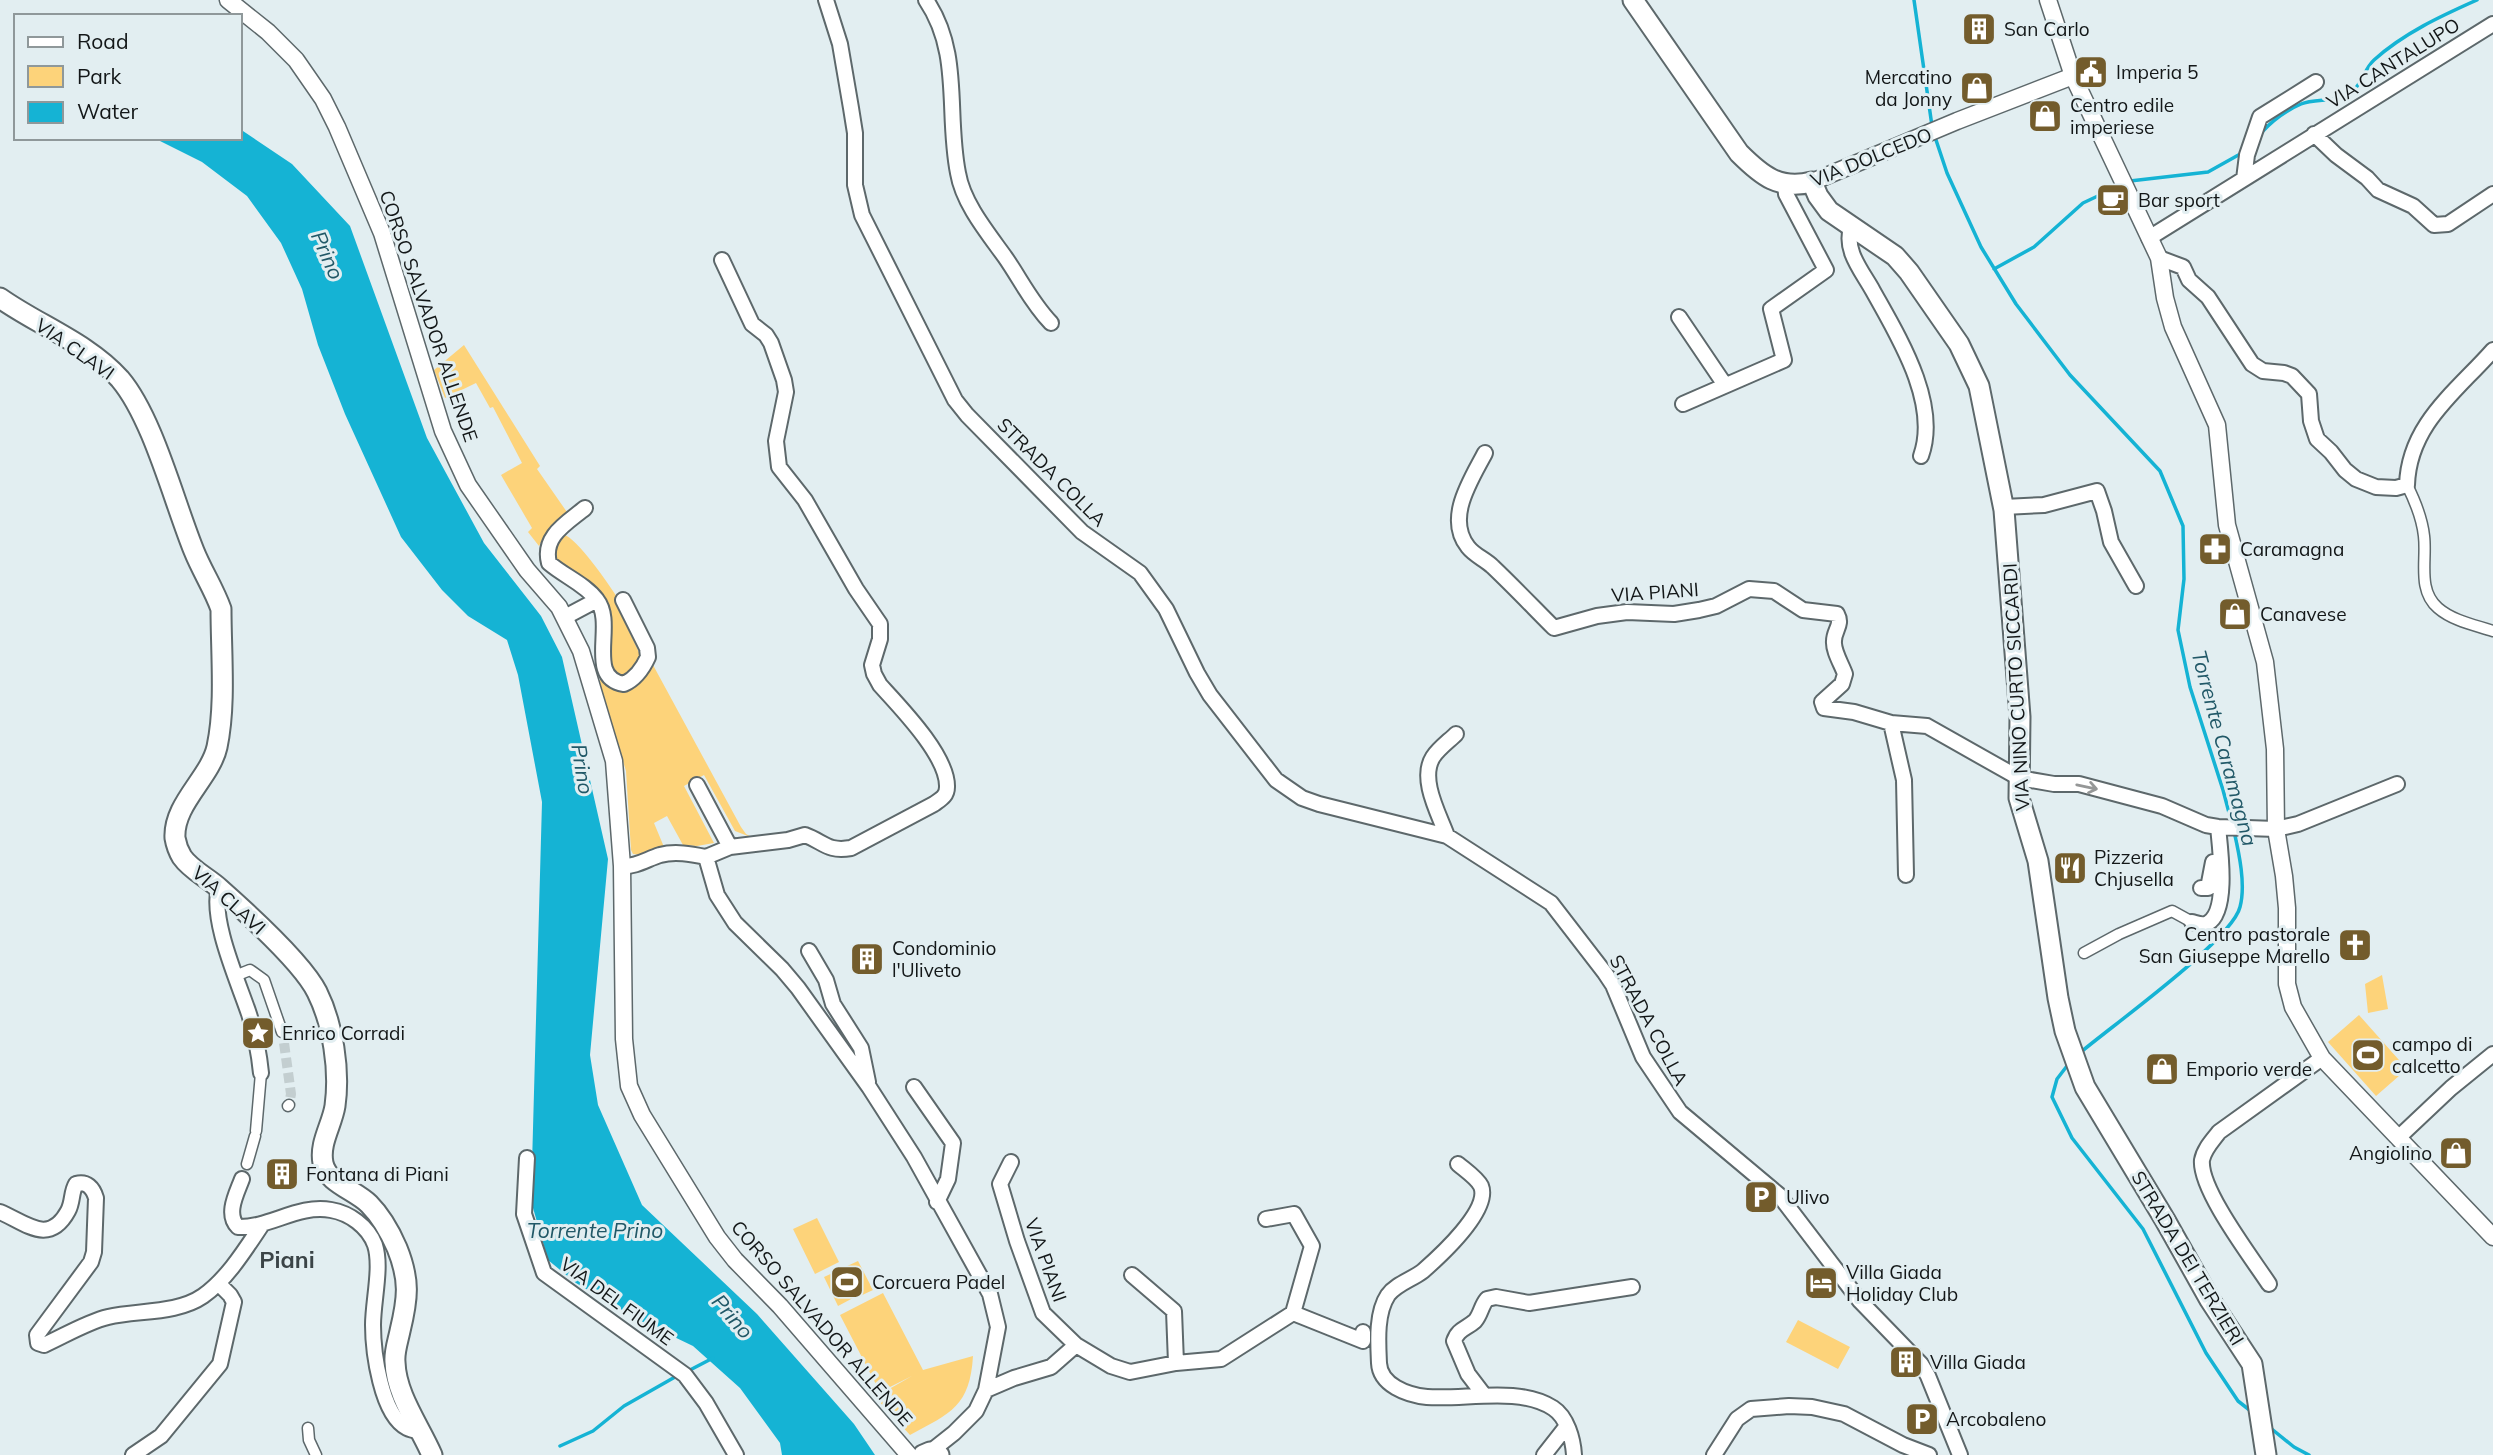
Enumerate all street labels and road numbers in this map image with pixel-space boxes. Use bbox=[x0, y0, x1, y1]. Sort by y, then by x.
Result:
street label: VIA CANTALUPO bbox=[2322, 12, 2464, 114]
street label: VIA DOLCEDO bbox=[1807, 122, 1935, 192]
street label: CORSO SALVADOR ALLENDE bbox=[375, 187, 483, 445]
street label: VIA CLAVI bbox=[31, 313, 119, 385]
street label: STRADA COLLA bbox=[992, 412, 1112, 532]
street label: VIA NINO CURTO SICCARDI bbox=[1998, 562, 2034, 812]
street label: VIA PIANI bbox=[1611, 577, 1699, 607]
street label: VIA CLAVI bbox=[187, 861, 271, 939]
street label: STRADA COLLA bbox=[1605, 951, 1693, 1089]
street label: STRADA DEI TERZIERI bbox=[2126, 1166, 2250, 1350]
street label: CORSO SALVADOR ALLENDE bbox=[726, 1215, 918, 1431]
street label: VIA PIANI bbox=[1020, 1215, 1072, 1305]
street label: VIA DEL FIUME bbox=[555, 1252, 679, 1350]

